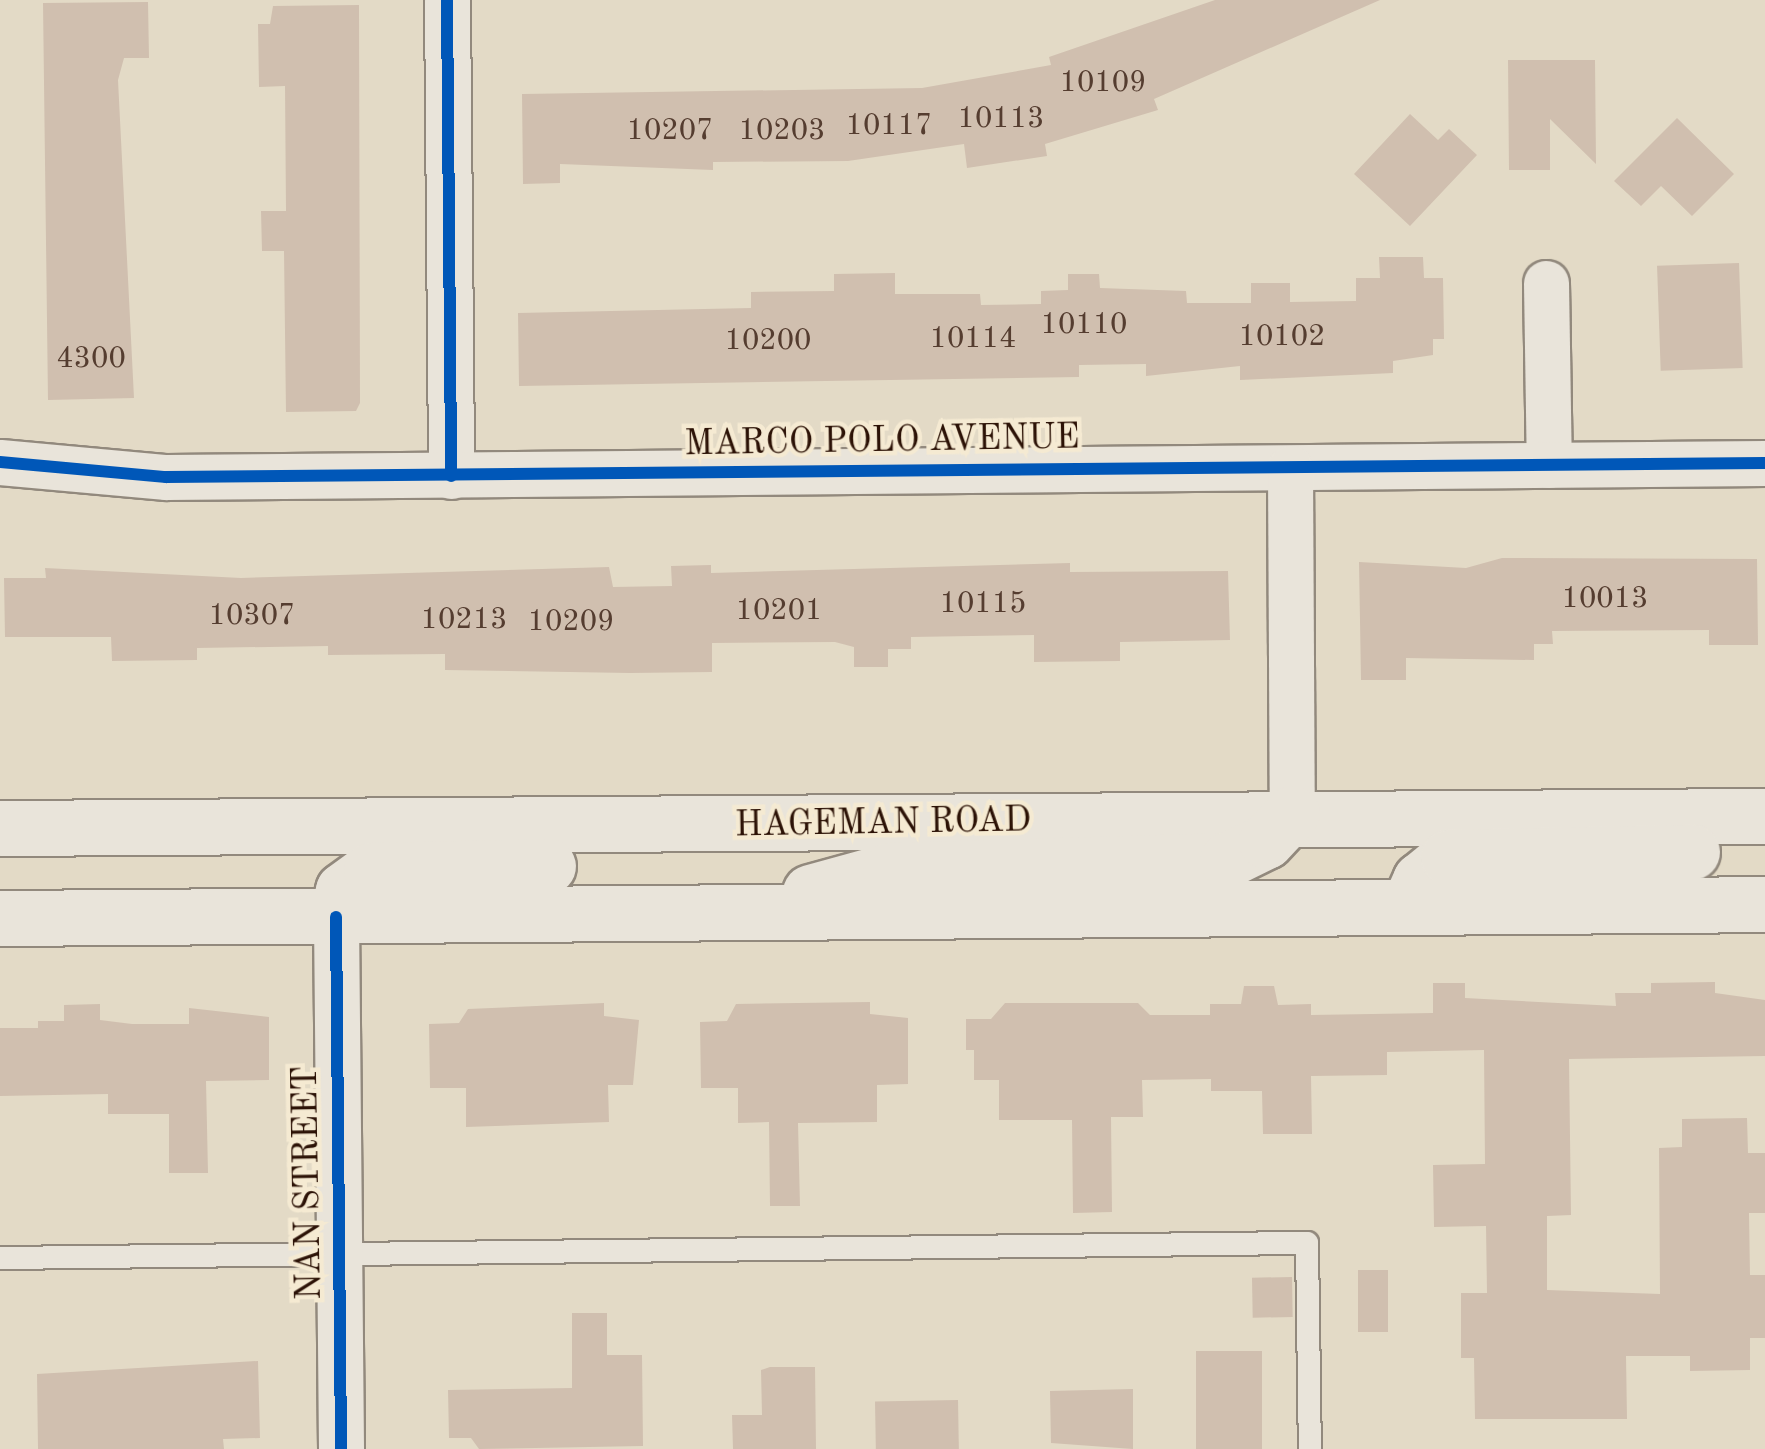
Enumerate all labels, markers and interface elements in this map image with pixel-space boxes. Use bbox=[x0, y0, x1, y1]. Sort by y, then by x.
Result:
house number: 10109 bbox=[1060, 65, 1146, 101]
house number: 10113 bbox=[958, 101, 1044, 137]
house number: 10117 bbox=[846, 108, 932, 144]
house number: 10207 bbox=[627, 113, 713, 149]
house number: 10203 bbox=[739, 113, 825, 149]
house number: 10110 bbox=[1041, 307, 1127, 343]
house number: 10102 bbox=[1239, 319, 1325, 355]
house number: 10114 bbox=[930, 321, 1016, 357]
house number: 10200 bbox=[725, 323, 811, 359]
house number: 4300 bbox=[56, 341, 126, 377]
street label: MARCO POLO AVENUE bbox=[684, 418, 1080, 466]
house number: 10013 bbox=[1562, 581, 1648, 617]
house number: 10115 bbox=[940, 586, 1026, 622]
house number: 10201 bbox=[736, 593, 822, 629]
house number: 10307 bbox=[209, 598, 295, 634]
house number: 10213 bbox=[421, 602, 507, 638]
house number: 10209 bbox=[528, 604, 614, 640]
street label: HAGEMAN ROAD bbox=[735, 800, 1031, 848]
street label: NAN STREET bbox=[286, 1065, 332, 1301]

